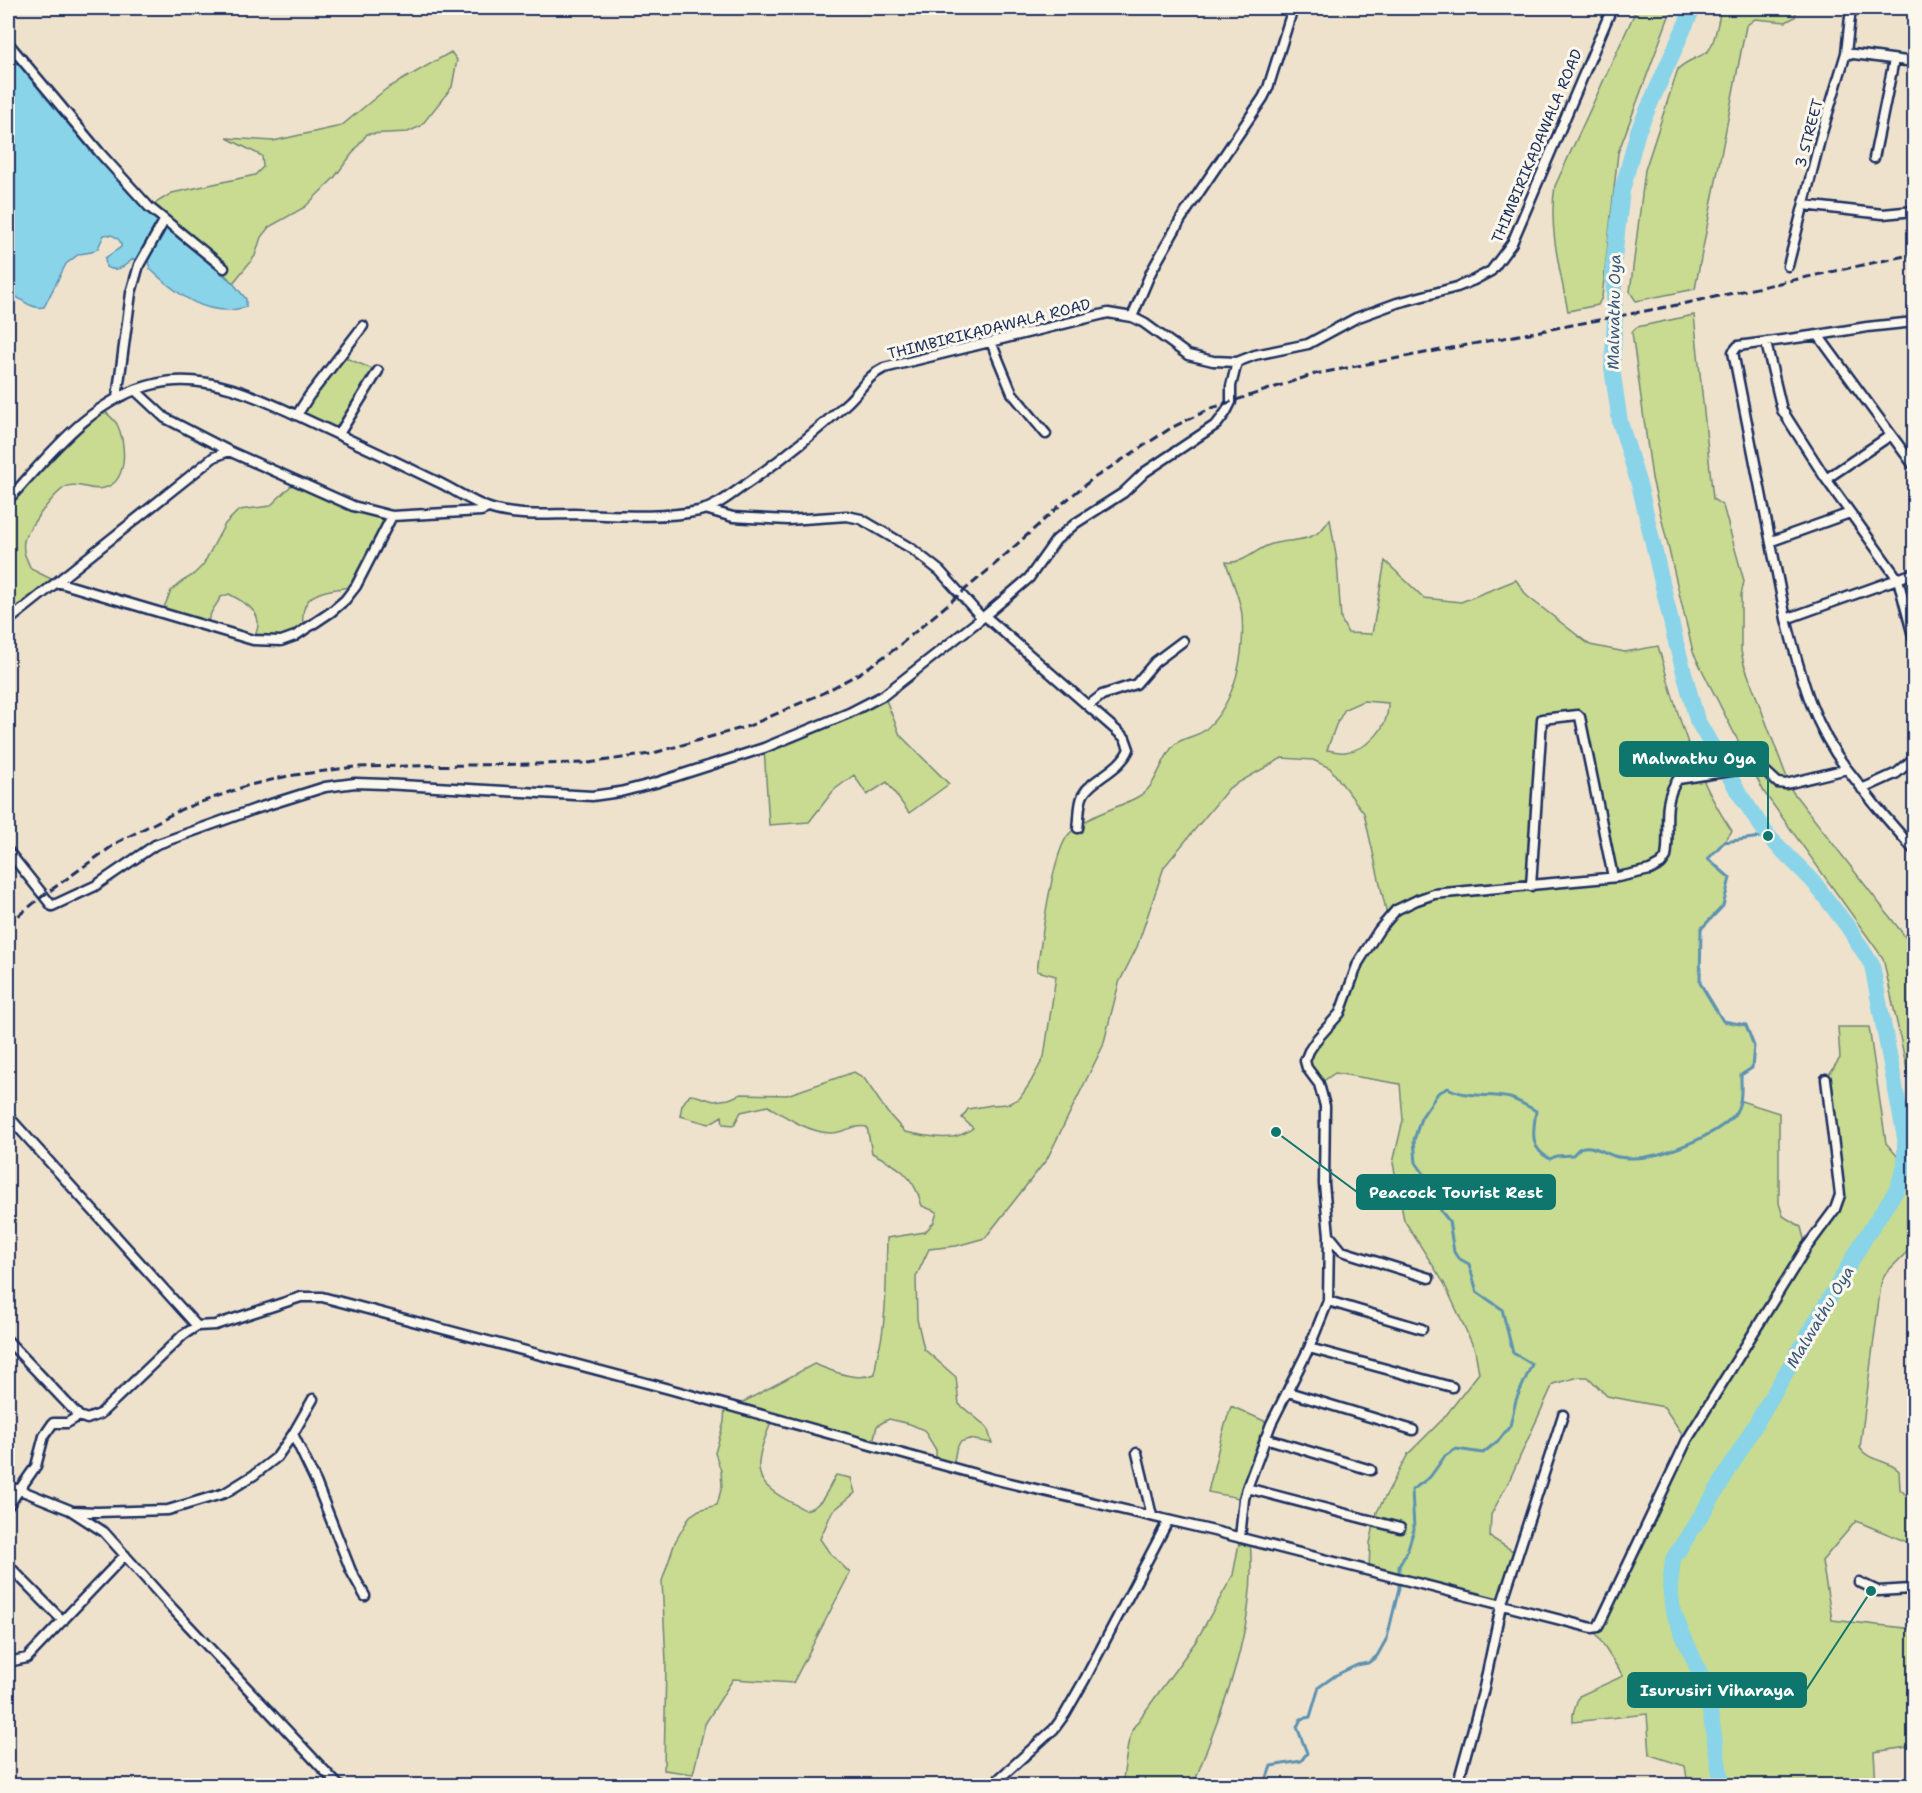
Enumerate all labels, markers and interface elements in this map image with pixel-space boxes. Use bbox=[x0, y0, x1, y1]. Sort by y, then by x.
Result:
street label: THIMBIRIKADAWALA ROAD bbox=[1487, 46, 1587, 246]
street label: 3 STREET bbox=[1790, 96, 1828, 170]
water label: Malwathu Oya bbox=[1602, 254, 1626, 370]
street label: THIMBIRIKADAWALA ROAD bbox=[885, 294, 1093, 364]
callout: Malwathu Oya bbox=[1620, 742, 1768, 776]
text: Malwathu Oya bbox=[1632, 748, 1756, 769]
callout: Peacock Tourist Rest bbox=[1357, 1175, 1555, 1209]
text: Peacock Tourist Rest bbox=[1369, 1182, 1543, 1203]
water label: Malwathu Oya bbox=[1781, 1262, 1859, 1372]
callout: Isurusiri Viharaya bbox=[1628, 1673, 1806, 1707]
text: Isurusiri Viharaya bbox=[1640, 1680, 1794, 1701]

